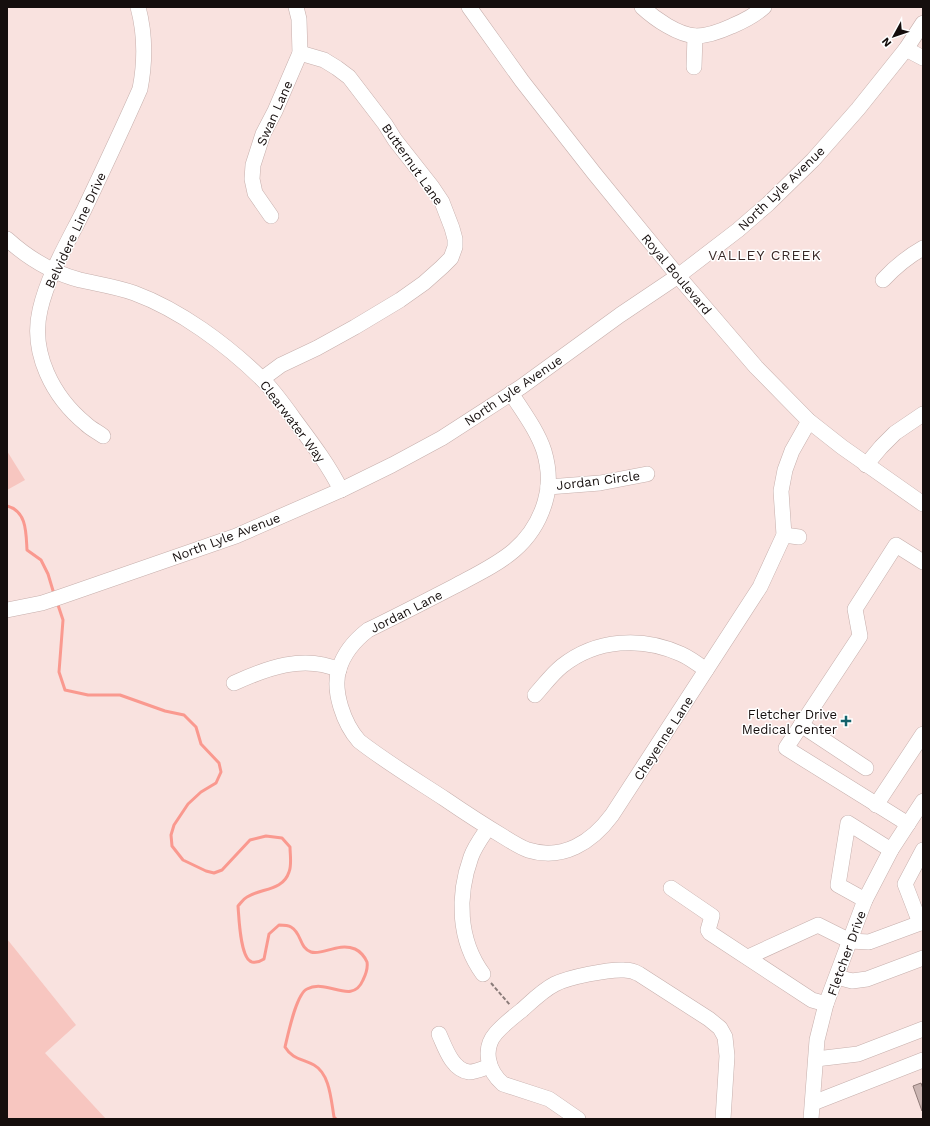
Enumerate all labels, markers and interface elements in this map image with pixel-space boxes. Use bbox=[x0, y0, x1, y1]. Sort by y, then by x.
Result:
north arrow bbox=[874, 16, 914, 56]
text: N bbox=[879, 35, 894, 49]
street label: Swan Lane bbox=[253, 78, 295, 148]
street label: Butternut Lane bbox=[379, 121, 446, 208]
street label: North Lyle Avenue bbox=[735, 143, 828, 234]
street label: Belvidere Line Drive bbox=[42, 170, 109, 291]
street label: Royal Boulevard bbox=[639, 231, 715, 318]
district label: VALLEY CREEK bbox=[708, 247, 822, 263]
street label: North Lyle Avenue bbox=[462, 352, 565, 429]
street label: Clearwater Way bbox=[257, 377, 328, 465]
street label: Jordan Circle bbox=[555, 468, 641, 493]
street label: North Lyle Avenue bbox=[170, 510, 282, 565]
street label: Jordan Lane bbox=[368, 587, 445, 636]
street label: Cheyenne Lane bbox=[631, 693, 696, 783]
place label: Fletcher Drive Medical Center bbox=[742, 707, 837, 737]
marker: Fletcher Drive Medical Center bbox=[840, 715, 852, 727]
street label: Fletcher Drive bbox=[824, 909, 869, 998]

